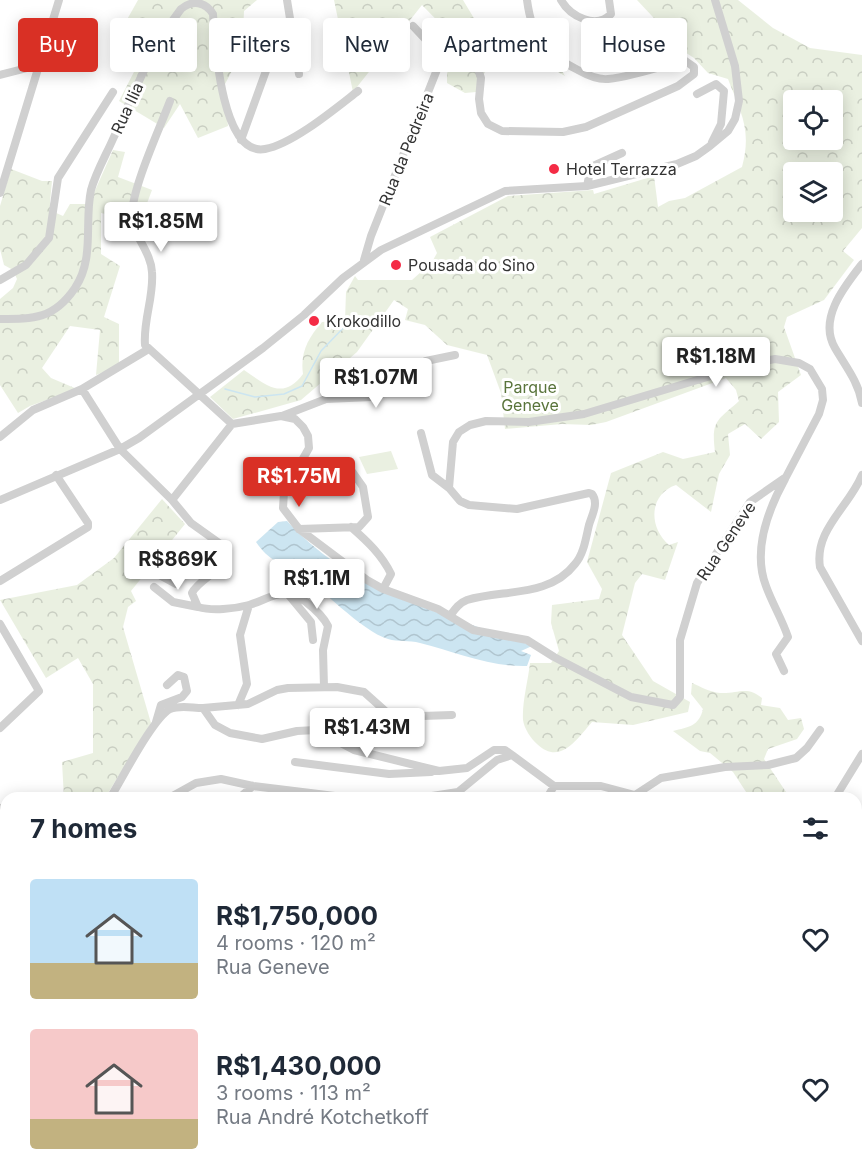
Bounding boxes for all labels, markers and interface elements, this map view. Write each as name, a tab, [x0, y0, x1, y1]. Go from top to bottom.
chip: Buy	[18, 18, 98, 72]
chip: Rent	[110, 18, 197, 72]
chip: Filters	[209, 18, 311, 72]
chip: New	[323, 18, 410, 72]
chip: Apartment	[422, 18, 569, 72]
chip: House	[581, 18, 687, 72]
street label: Rua Ilia	[106, 79, 148, 137]
street label: Rua da Pedreira	[374, 90, 438, 208]
map controls	[783, 90, 843, 222]
button: locate	[783, 90, 843, 150]
place label: Hotel Terrazza	[566, 159, 677, 179]
marker: Hotel Terrazza	[547, 162, 561, 176]
button: layers	[783, 162, 843, 222]
pin: R$1.85M	[106, 202, 216, 253]
text: R$1.85M	[118, 209, 204, 233]
place label: Pousada do Sino	[408, 255, 535, 275]
marker: Pousada do Sino	[389, 258, 403, 272]
place label: Krokodillo	[326, 311, 401, 331]
marker: Krokodillo	[307, 314, 321, 328]
pin: R$1.18M	[661, 337, 771, 388]
text: R$1.18M	[676, 344, 756, 368]
pin: R$1.07M	[321, 358, 431, 409]
text: R$1.07M	[334, 365, 418, 389]
park label: Parque Geneve	[501, 377, 559, 415]
pin: R$1.75M	[244, 457, 354, 508]
text: R$1.75M	[257, 464, 341, 488]
street label: Rua Geneve	[692, 498, 760, 584]
pin: R$869K	[129, 540, 227, 591]
text: R$869K	[138, 547, 218, 571]
pin: R$1.1M	[268, 559, 366, 610]
text: R$1.1M	[284, 566, 350, 590]
pin: R$1.43M	[312, 708, 422, 759]
text: R$1.43M	[324, 715, 410, 739]
icon: filters	[799, 812, 832, 845]
text: 7 homes	[30, 813, 137, 844]
text: R$1,750,000	[216, 900, 378, 931]
icon: home	[78, 903, 150, 975]
icon: heart	[799, 923, 832, 956]
text: 4 rooms · 120 m²	[216, 931, 376, 955]
text: Rua Geneve	[216, 955, 330, 979]
text: R$1,430,000	[216, 1050, 382, 1081]
icon: home	[78, 1053, 150, 1125]
icon: heart	[799, 1073, 832, 1106]
text: 3 rooms · 113 m²	[216, 1081, 371, 1105]
text: Rua André Kotchetkoff	[216, 1105, 429, 1129]

